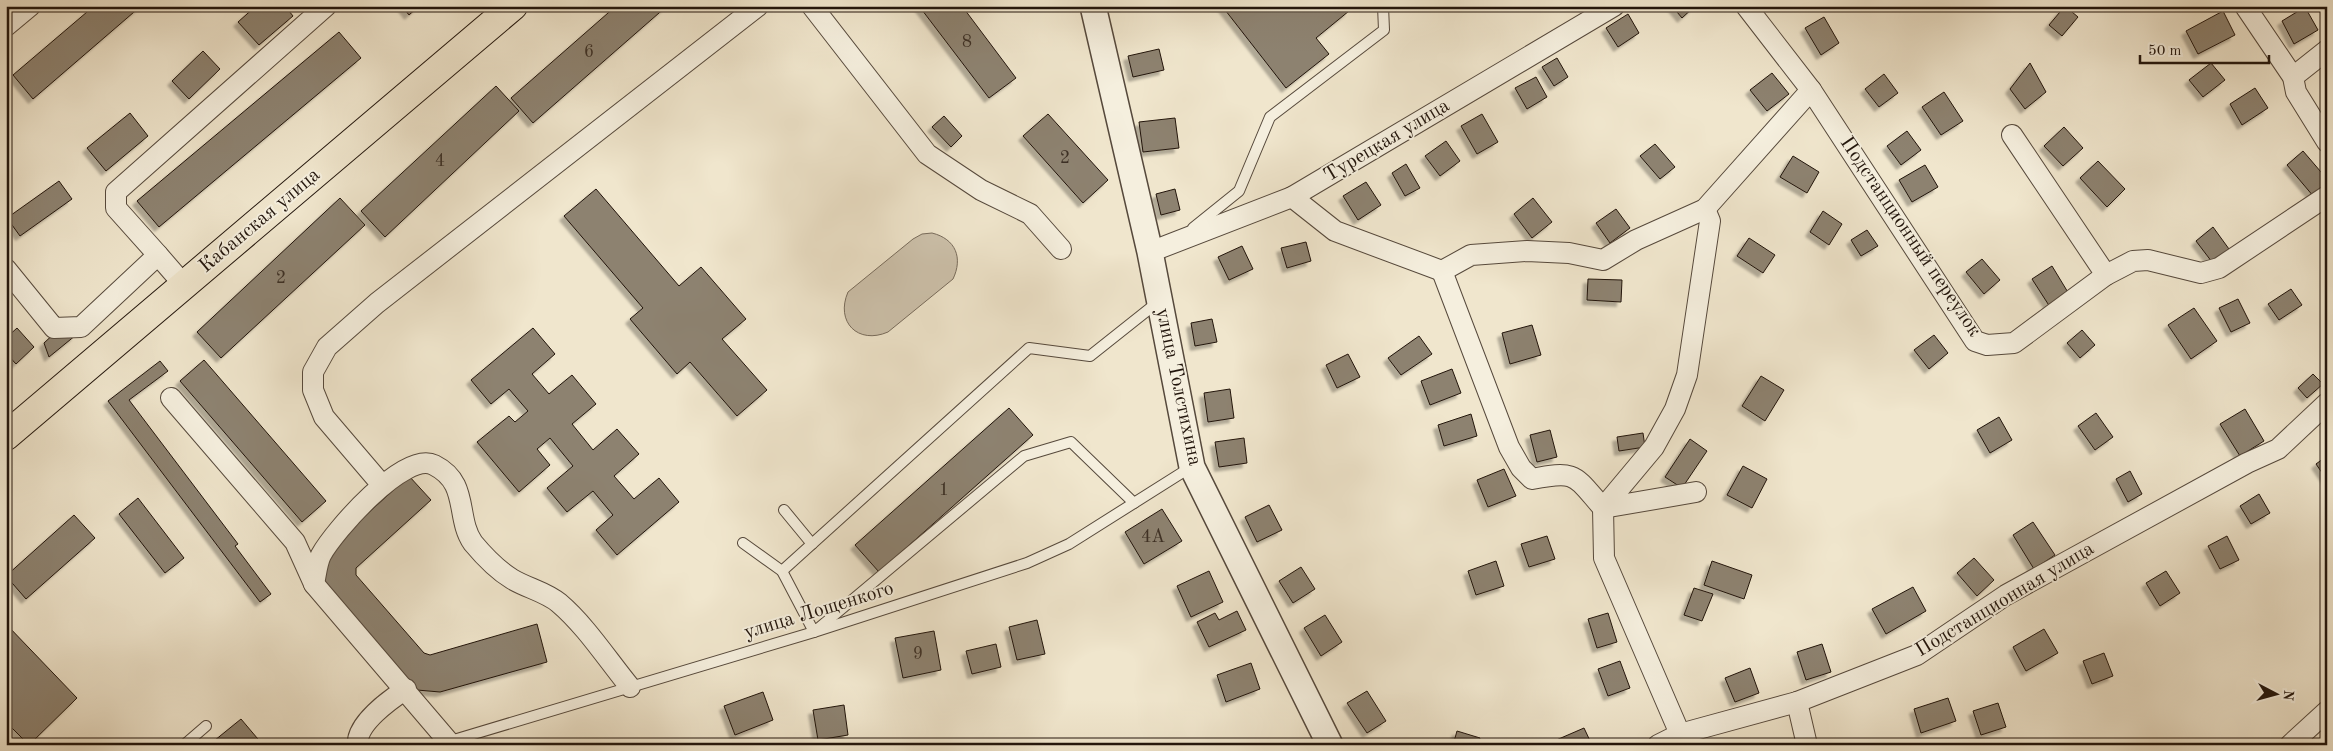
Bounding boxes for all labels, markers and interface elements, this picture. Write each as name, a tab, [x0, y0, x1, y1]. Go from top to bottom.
scale bar	[2140, 32, 2269, 64]
house number: 8	[962, 33, 972, 51]
house number: 6	[584, 43, 594, 61]
text: 50 m	[2148, 44, 2182, 59]
street label: Турецкая улица	[1321, 96, 1453, 186]
street label: Подстанционный переулок	[1836, 133, 1984, 341]
house number: 2	[1060, 149, 1070, 167]
house number: 4	[435, 152, 445, 170]
street label: Кабанская улица	[196, 165, 324, 277]
house number: 2	[276, 269, 286, 287]
street label: улица Толстихина	[1152, 306, 1205, 468]
house number: 1	[939, 481, 949, 499]
house number: 4А	[1141, 528, 1165, 546]
street label: Подстанционная улица	[1912, 539, 2098, 661]
street label: улица Лощенкого	[742, 579, 896, 643]
house number: 9	[913, 645, 923, 663]
north arrow	[2250, 668, 2300, 718]
text: N	[2280, 689, 2295, 702]

